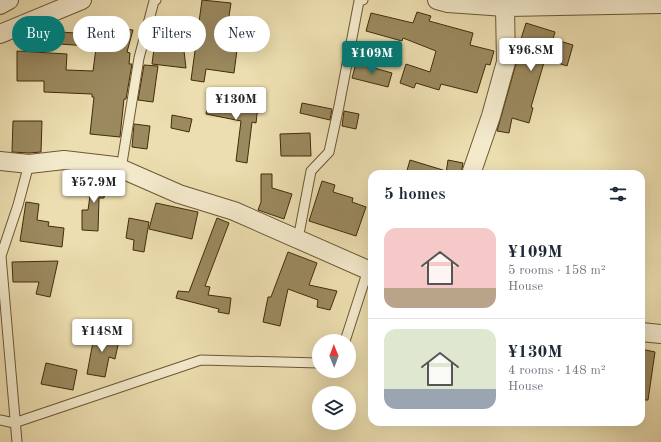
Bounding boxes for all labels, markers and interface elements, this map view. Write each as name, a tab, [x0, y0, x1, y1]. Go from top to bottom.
chip: Buy	[12, 16, 65, 52]
chip: Rent	[73, 16, 130, 52]
chip: Filters	[138, 16, 206, 52]
chip: New	[214, 16, 270, 52]
pin: ¥96.8M	[498, 38, 564, 72]
pin: ¥109M	[344, 41, 400, 75]
text: ¥96.8M	[508, 44, 554, 57]
text: ¥109M	[351, 47, 393, 60]
pin: ¥130M	[208, 87, 264, 121]
text: ¥130M	[215, 93, 257, 106]
pin: ¥57.9M	[61, 170, 127, 204]
text: ¥57.9M	[71, 176, 117, 189]
icon: filters	[607, 183, 629, 205]
text: 5 homes	[384, 186, 446, 203]
icon: home	[416, 244, 464, 292]
text: ¥109M	[508, 244, 563, 261]
text: 5 rooms · 158 m²	[508, 264, 606, 277]
text: House	[508, 280, 543, 293]
pin: ¥148M	[74, 319, 130, 353]
text: ¥148M	[81, 325, 123, 338]
north arrow	[312, 334, 356, 378]
map controls	[312, 334, 356, 430]
text: ¥130M	[508, 344, 563, 361]
icon: home	[416, 345, 464, 393]
text: 4 rooms · 148 m²	[508, 364, 606, 377]
text: House	[508, 380, 543, 393]
button: layers	[312, 386, 356, 430]

